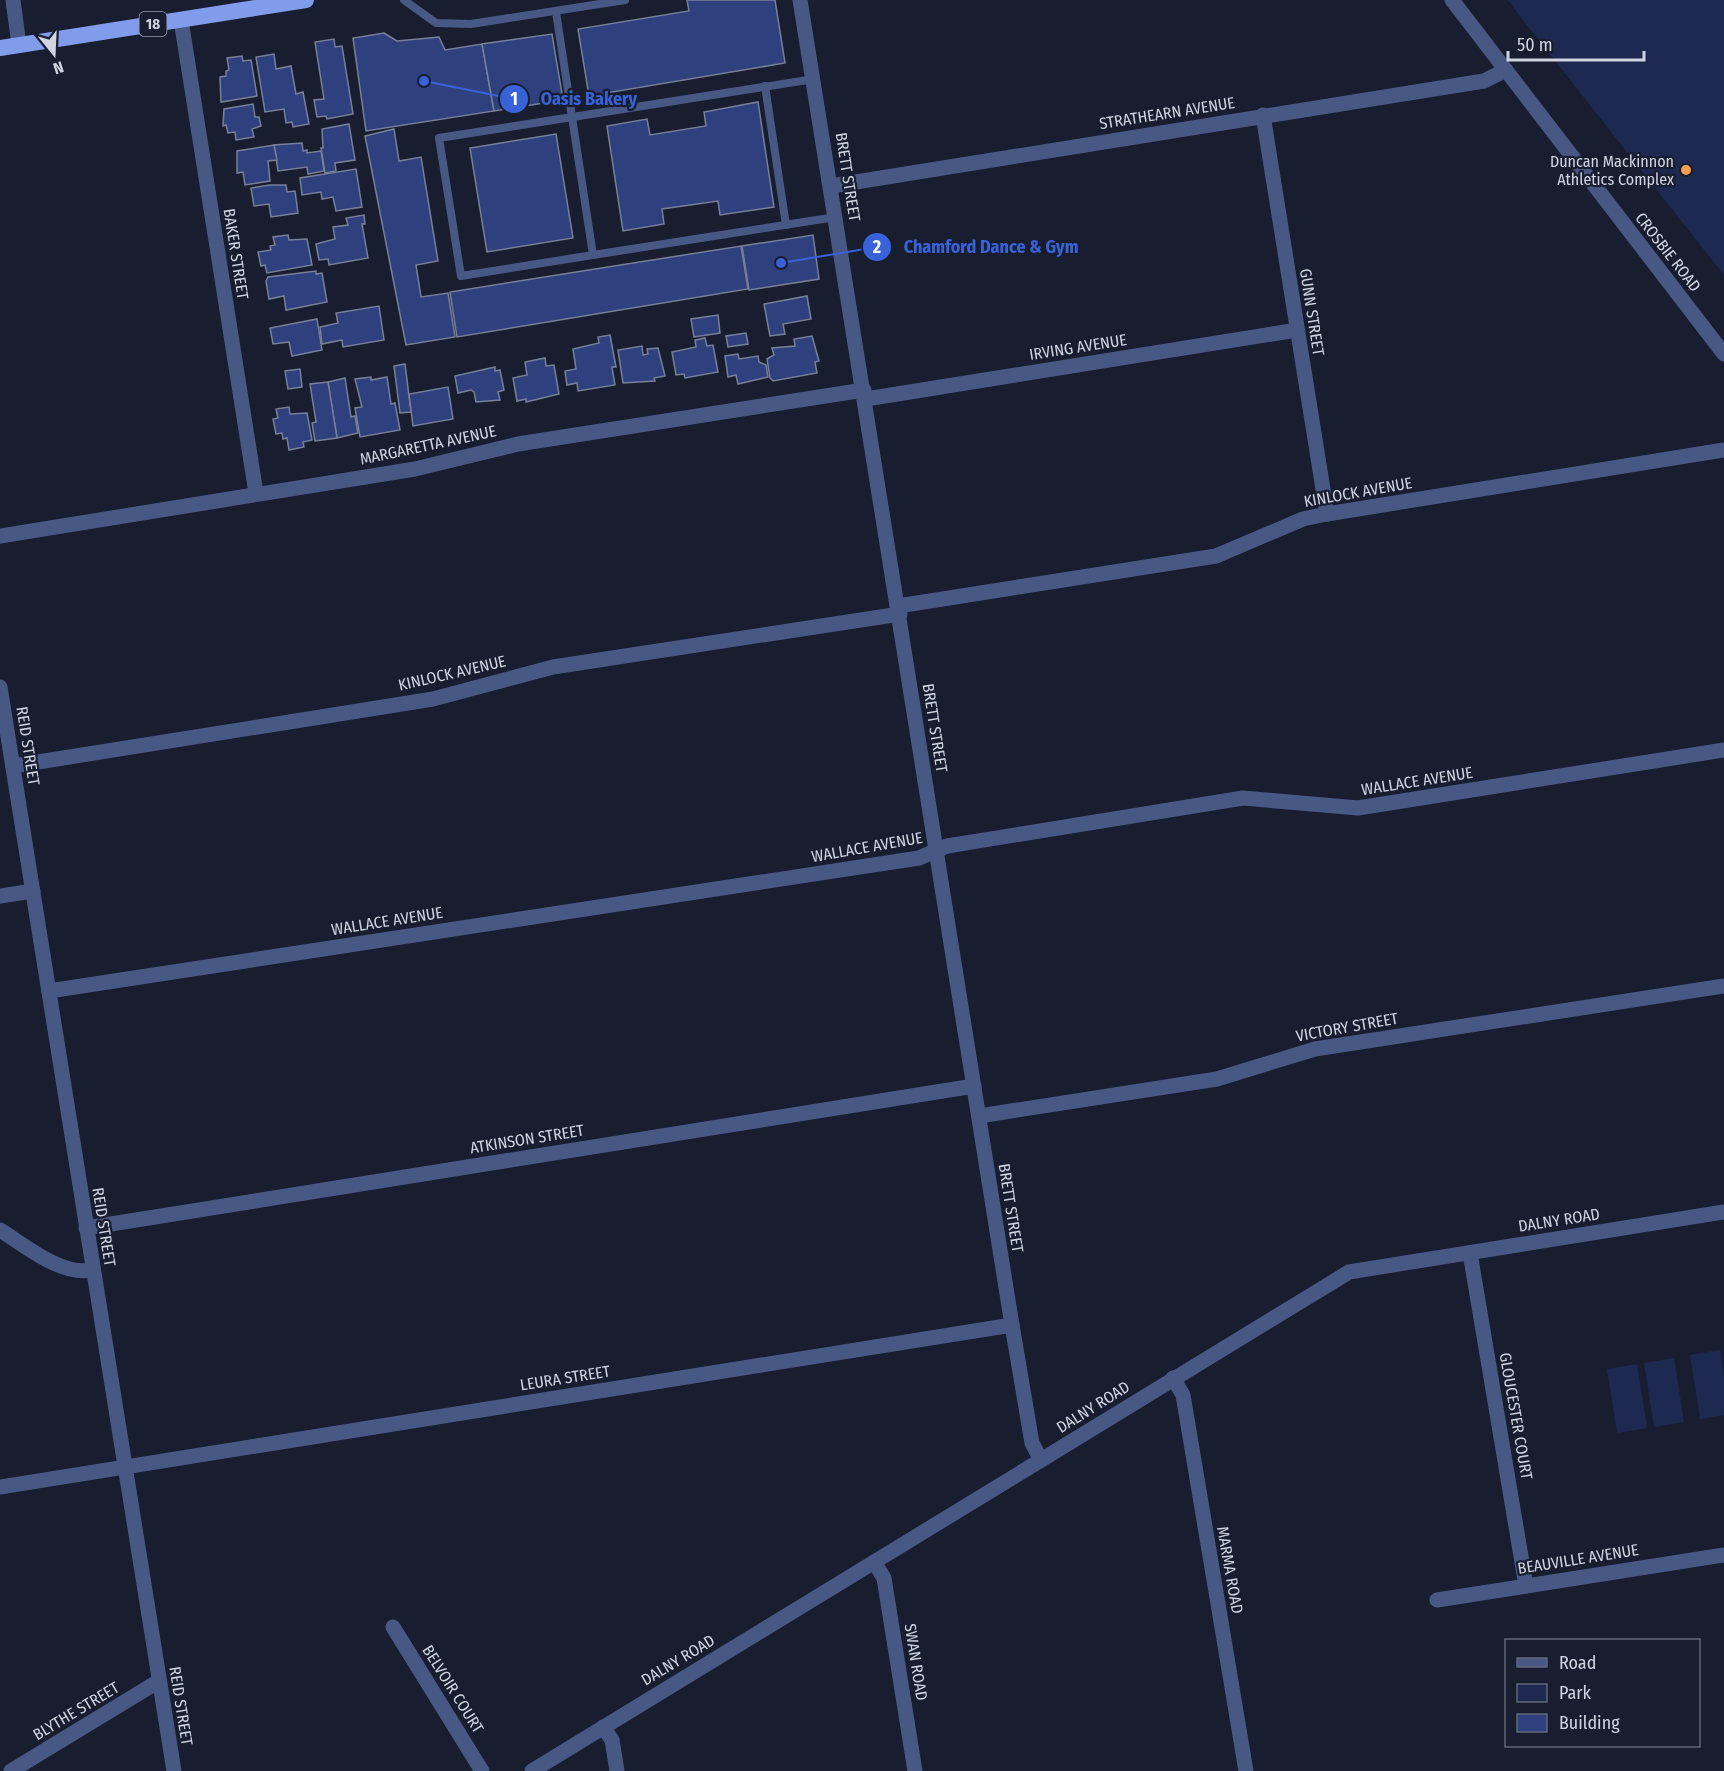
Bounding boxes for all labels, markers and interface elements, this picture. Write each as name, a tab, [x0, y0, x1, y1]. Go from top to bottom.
road number: 18	[140, 12, 166, 36]
north arrow	[24, 24, 84, 84]
scale bar	[1508, 24, 1644, 62]
text: 50 m	[1517, 34, 1553, 56]
text: N	[51, 57, 66, 78]
callout: Oasis Bakery	[499, 81, 649, 117]
text: 1	[510, 88, 518, 110]
text: Oasis Bakery	[541, 88, 638, 110]
street label: STRATHEARN AVENUE	[1098, 93, 1236, 133]
street label: BRETT STREET	[832, 131, 864, 223]
place label: Duncan Mackinnon Athletics Complex	[1550, 152, 1674, 189]
marker: Duncan Mackinnon Athletics Complex	[1679, 163, 1693, 177]
street label: BAKER STREET	[219, 207, 253, 301]
street label: CROSBIE ROAD	[1631, 209, 1705, 295]
callout: Chamford Dance & Gym	[862, 229, 1091, 265]
text: 2	[872, 236, 881, 258]
text: Chamford Dance & Gym	[904, 236, 1078, 258]
street label: GUNN STREET	[1296, 267, 1328, 357]
street label: IRVING AVENUE	[1028, 330, 1128, 364]
street label: MARGARETTA AVENUE	[358, 421, 498, 469]
street label: KINLOCK AVENUE	[1302, 473, 1414, 511]
street label: KINLOCK AVENUE	[396, 651, 508, 695]
street label: BRETT STREET	[919, 682, 951, 774]
street label: REID STREET	[12, 705, 44, 787]
street label: WALLACE AVENUE	[1360, 763, 1474, 799]
street label: WALLACE AVENUE	[810, 828, 924, 866]
street label: WALLACE AVENUE	[330, 903, 444, 939]
street label: VICTORY STREET	[1294, 1009, 1400, 1045]
street label: ATKINSON STREET	[469, 1121, 586, 1157]
street label: BRETT STREET	[995, 1162, 1027, 1254]
street label: REID STREET	[88, 1186, 120, 1268]
street label: DALNY ROAD	[1517, 1204, 1601, 1236]
street label: GLOUCESTER COURT	[1495, 1351, 1537, 1482]
street label: LEURA STREET	[519, 1361, 612, 1395]
street label: DALNY ROAD	[1053, 1377, 1133, 1437]
street label: MARMA ROAD	[1213, 1525, 1247, 1615]
street label: BEAUVILLE AVENUE	[1516, 1540, 1640, 1578]
street label: SWAN ROAD	[901, 1622, 931, 1702]
street label: DALNY ROAD	[638, 1631, 718, 1689]
legend	[1505, 1639, 1700, 1747]
street label: BELVOIR COURT	[418, 1642, 488, 1737]
text: Road	[1559, 1652, 1596, 1674]
street label: REID STREET	[165, 1665, 197, 1747]
street label: BLYTHE STREET	[30, 1678, 123, 1744]
text: Park	[1559, 1682, 1592, 1704]
text: Building	[1559, 1712, 1620, 1734]

